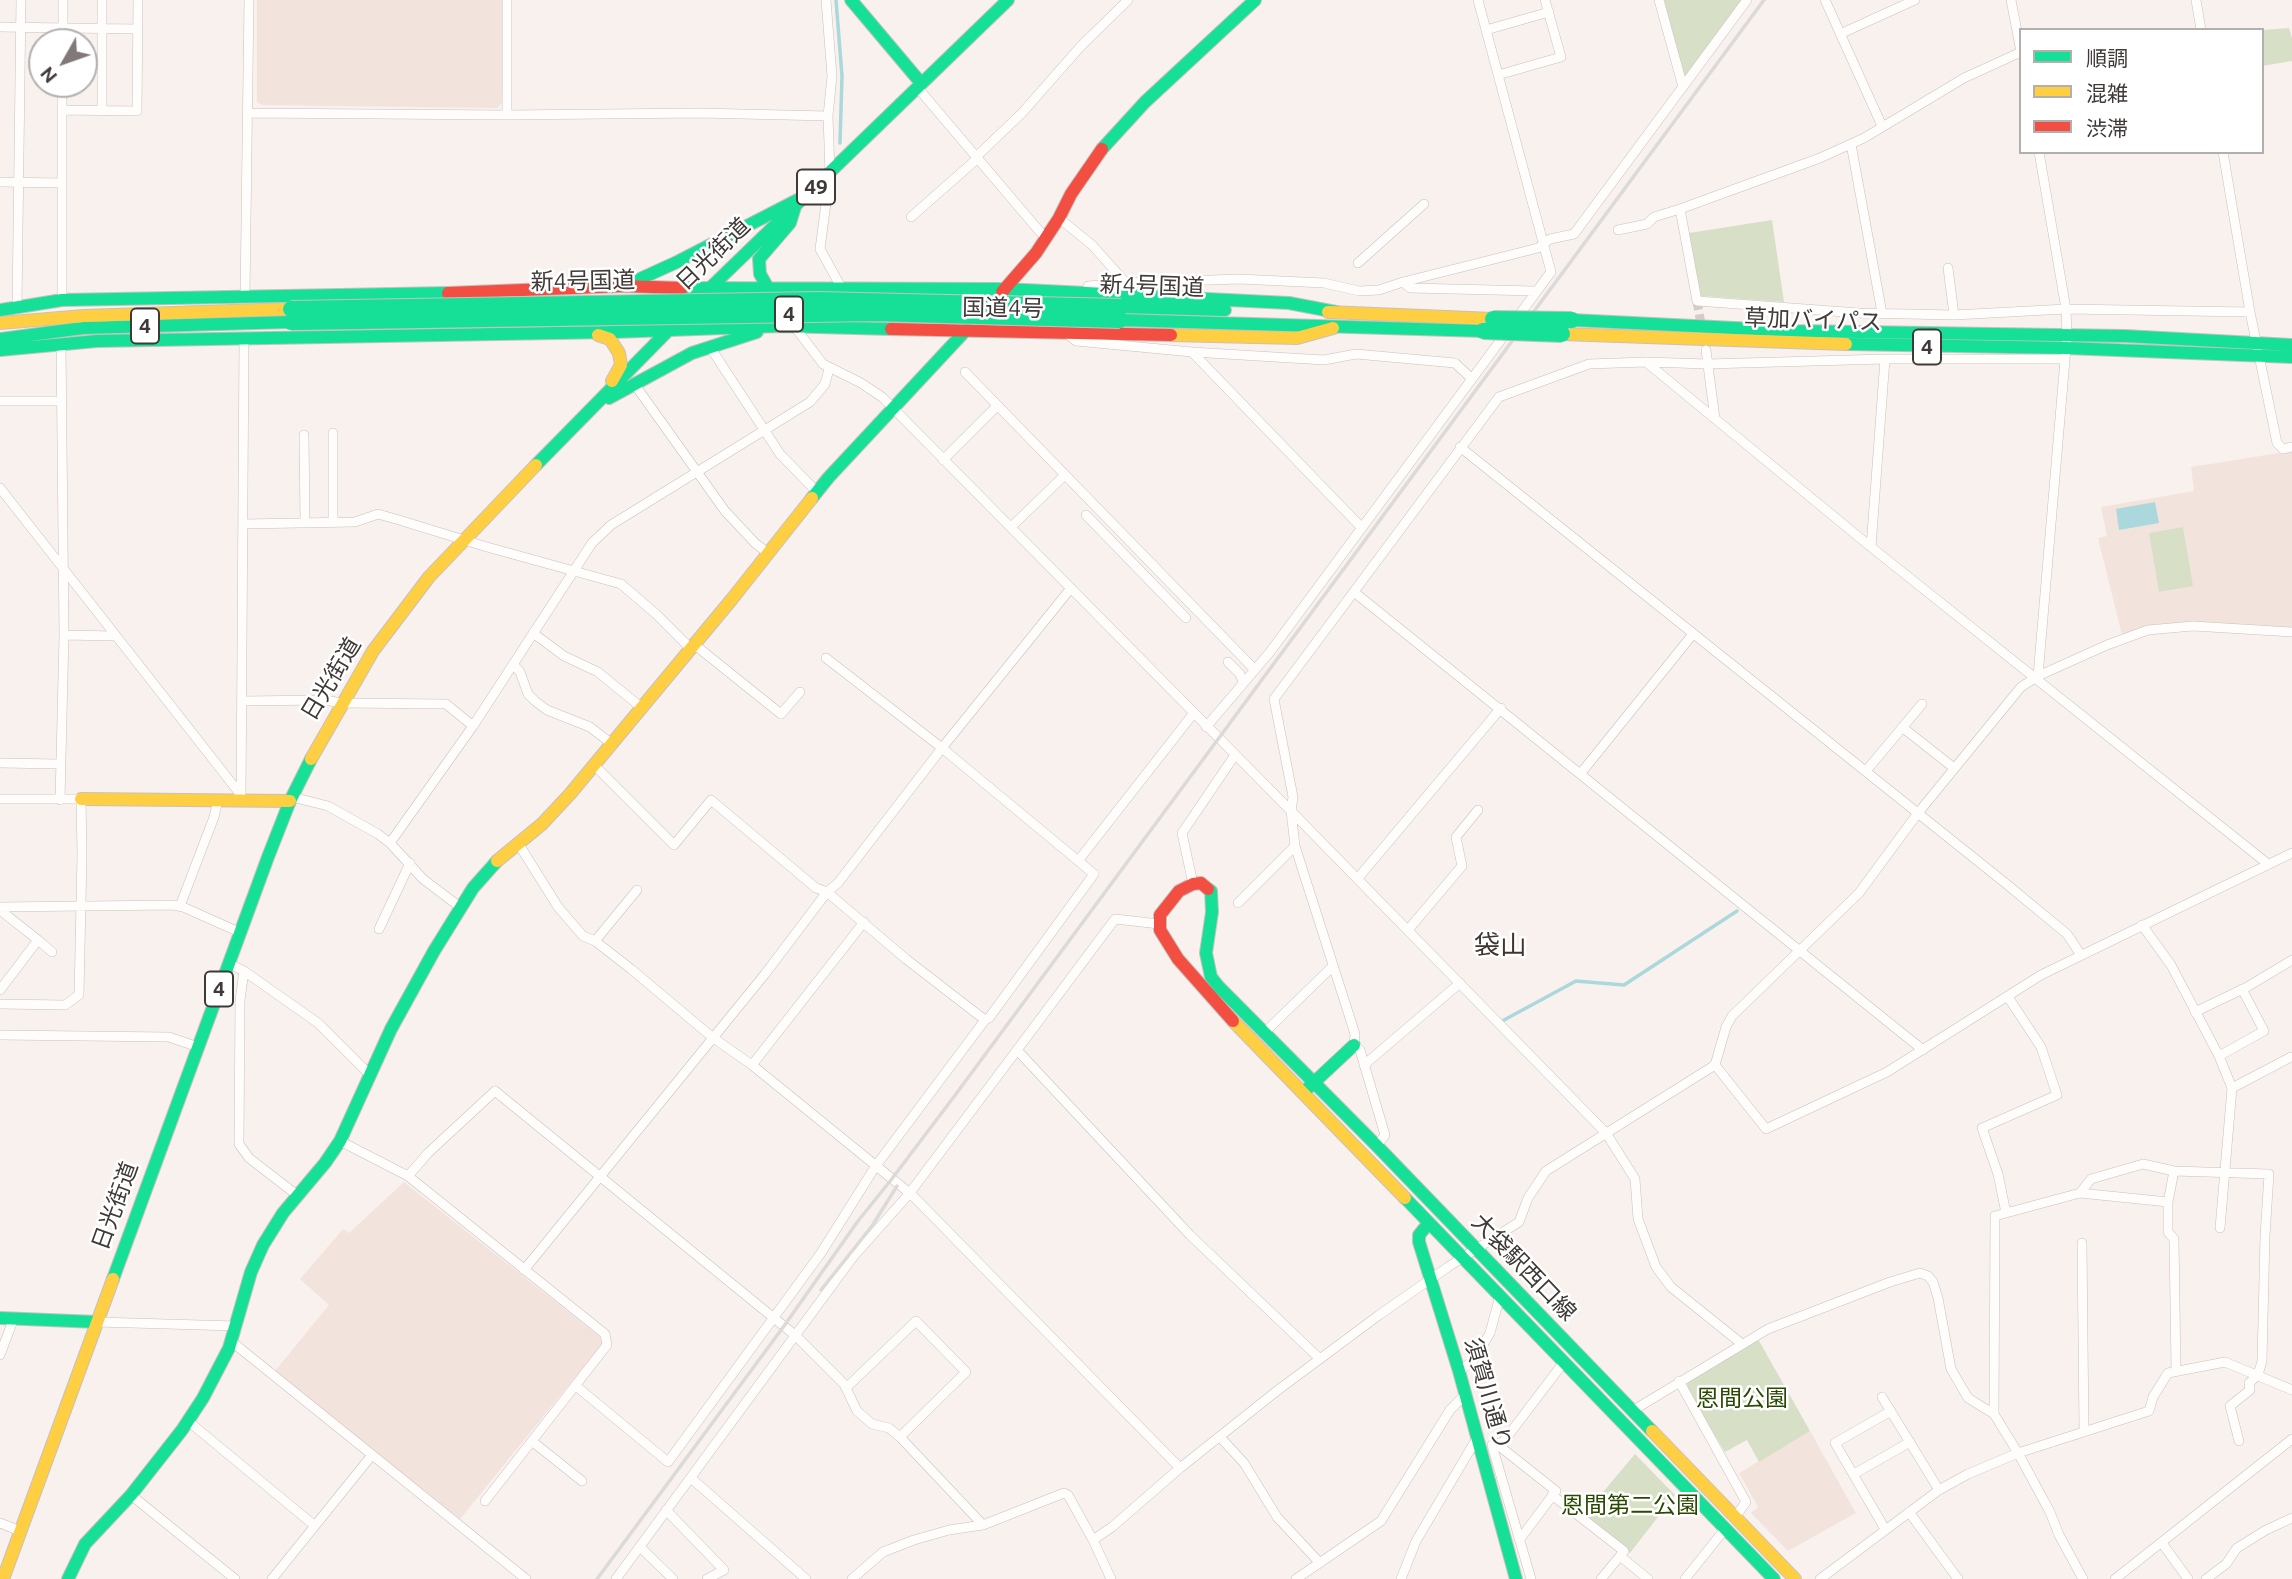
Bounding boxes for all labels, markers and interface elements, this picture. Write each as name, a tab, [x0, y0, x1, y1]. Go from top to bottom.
north arrow	[28, 28, 98, 98]
legend	[2019, 28, 2264, 154]
text: 順調	[2086, 46, 2128, 70]
text: N	[35, 63, 61, 88]
text: 混雑	[2086, 81, 2128, 105]
text: 渋滞	[2086, 116, 2128, 140]
road number: 49	[797, 170, 835, 204]
street label: 日光街道	[670, 212, 756, 296]
street label: 新4号国道	[530, 266, 636, 296]
street label: 新4号国道	[1099, 270, 1205, 302]
street label: 国道4号	[962, 293, 1044, 323]
road number: 4	[775, 296, 803, 332]
street label: 草加バイパス	[1744, 304, 1882, 336]
road number: 4	[131, 308, 159, 344]
road number: 4	[1913, 330, 1941, 364]
street label: 日光街道	[295, 632, 367, 726]
district label: 袋山	[1474, 929, 1526, 961]
road number: 4	[205, 972, 233, 1006]
street label: 日光街道	[86, 1158, 144, 1254]
street label: 大袋駅西口線	[1466, 1208, 1582, 1326]
street label: 須賀川通り	[1459, 1335, 1517, 1453]
park label: 恩間公園	[1696, 1384, 1788, 1412]
park label: 恩間第二公園	[1561, 1491, 1699, 1519]

